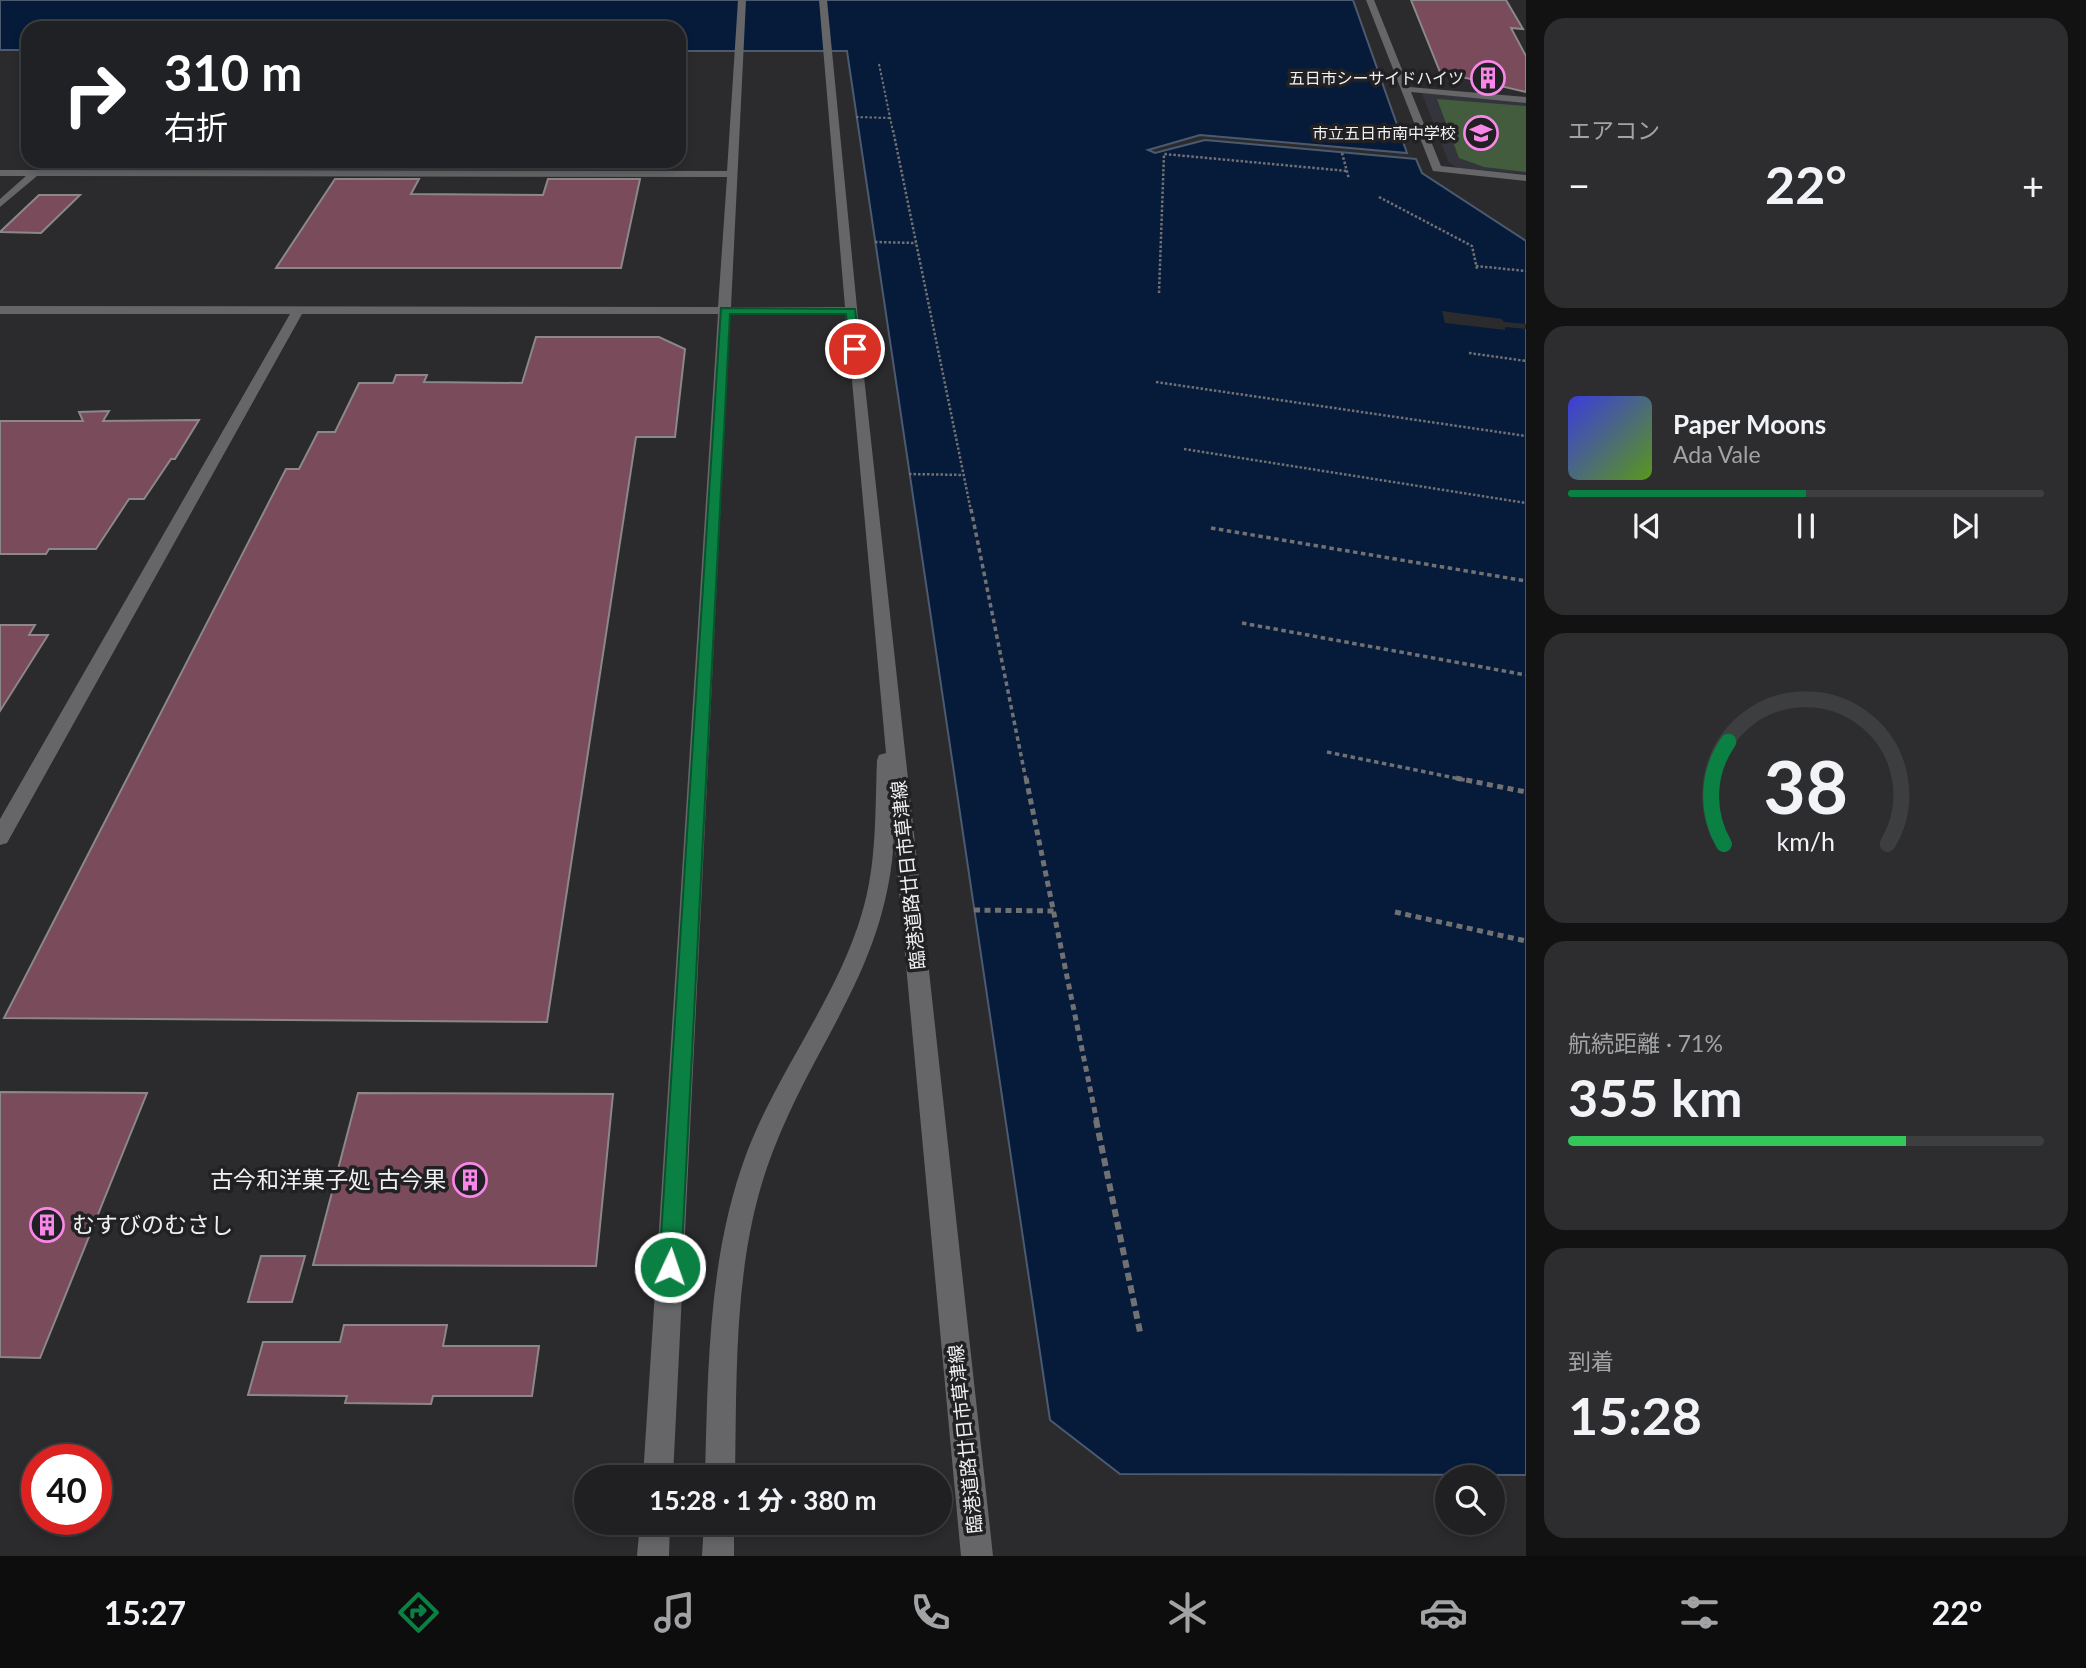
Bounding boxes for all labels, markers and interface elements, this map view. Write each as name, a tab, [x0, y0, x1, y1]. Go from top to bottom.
text: 310 m	[164, 43, 302, 101]
icon: right	[49, 49, 140, 140]
building icon: 五日市シーサイドハイツ	[1469, 59, 1507, 97]
place label: 五日市シーサイドハイツ	[1289, 68, 1464, 87]
text: 右折	[164, 107, 228, 146]
school or university icon: 市立五日市南中学校	[1462, 114, 1500, 152]
text: エアコン	[1568, 116, 1660, 144]
place label: 市立五日市南中学校	[1312, 123, 1456, 142]
text: 22°	[1765, 153, 1847, 215]
text: −	[1568, 162, 1590, 208]
text: +	[2022, 162, 2044, 208]
pin	[825, 319, 885, 379]
icon: arrive	[836, 330, 874, 368]
text: Paper Moons	[1673, 408, 1826, 440]
text: Ada Vale	[1673, 440, 1761, 468]
icon: previous	[1628, 507, 1666, 545]
icon: pause	[1787, 507, 1825, 545]
icon: next	[1946, 507, 1984, 545]
text: 38	[1764, 742, 1848, 830]
street label: 臨港道路廿日市草津線	[886, 779, 929, 971]
text: km/h	[1777, 826, 1835, 856]
text: 航続距離 · 71%	[1568, 1029, 1723, 1057]
text: 355 km	[1568, 1066, 1742, 1128]
building icon: 古今和洋菓子処 古今果	[451, 1161, 489, 1199]
place label: 古今和洋菓子処 古今果	[210, 1165, 446, 1193]
building icon: むすびのむさし	[28, 1206, 66, 1244]
place label: むすびのむさし	[72, 1210, 233, 1238]
position arrow	[633, 1230, 707, 1304]
street label: 臨港道路廿日市草津線	[943, 1343, 986, 1535]
text: 到着	[1568, 1347, 1614, 1375]
text: 15:28	[1568, 1384, 1702, 1446]
speed limit sign: 40	[21, 1444, 112, 1535]
map controls	[1435, 1465, 1505, 1535]
button: search	[1435, 1465, 1505, 1535]
text: 15:28 · 1 分 · 380 m	[649, 1484, 877, 1516]
icon: directions	[394, 1588, 443, 1637]
icon: music	[650, 1588, 699, 1637]
icon: phone	[906, 1588, 955, 1637]
icon: climate	[1163, 1588, 1212, 1637]
icon: car	[1419, 1588, 1468, 1637]
icon: filters	[1675, 1588, 1724, 1637]
text: 15:27	[104, 1593, 186, 1632]
text: 22°	[1932, 1593, 1982, 1632]

